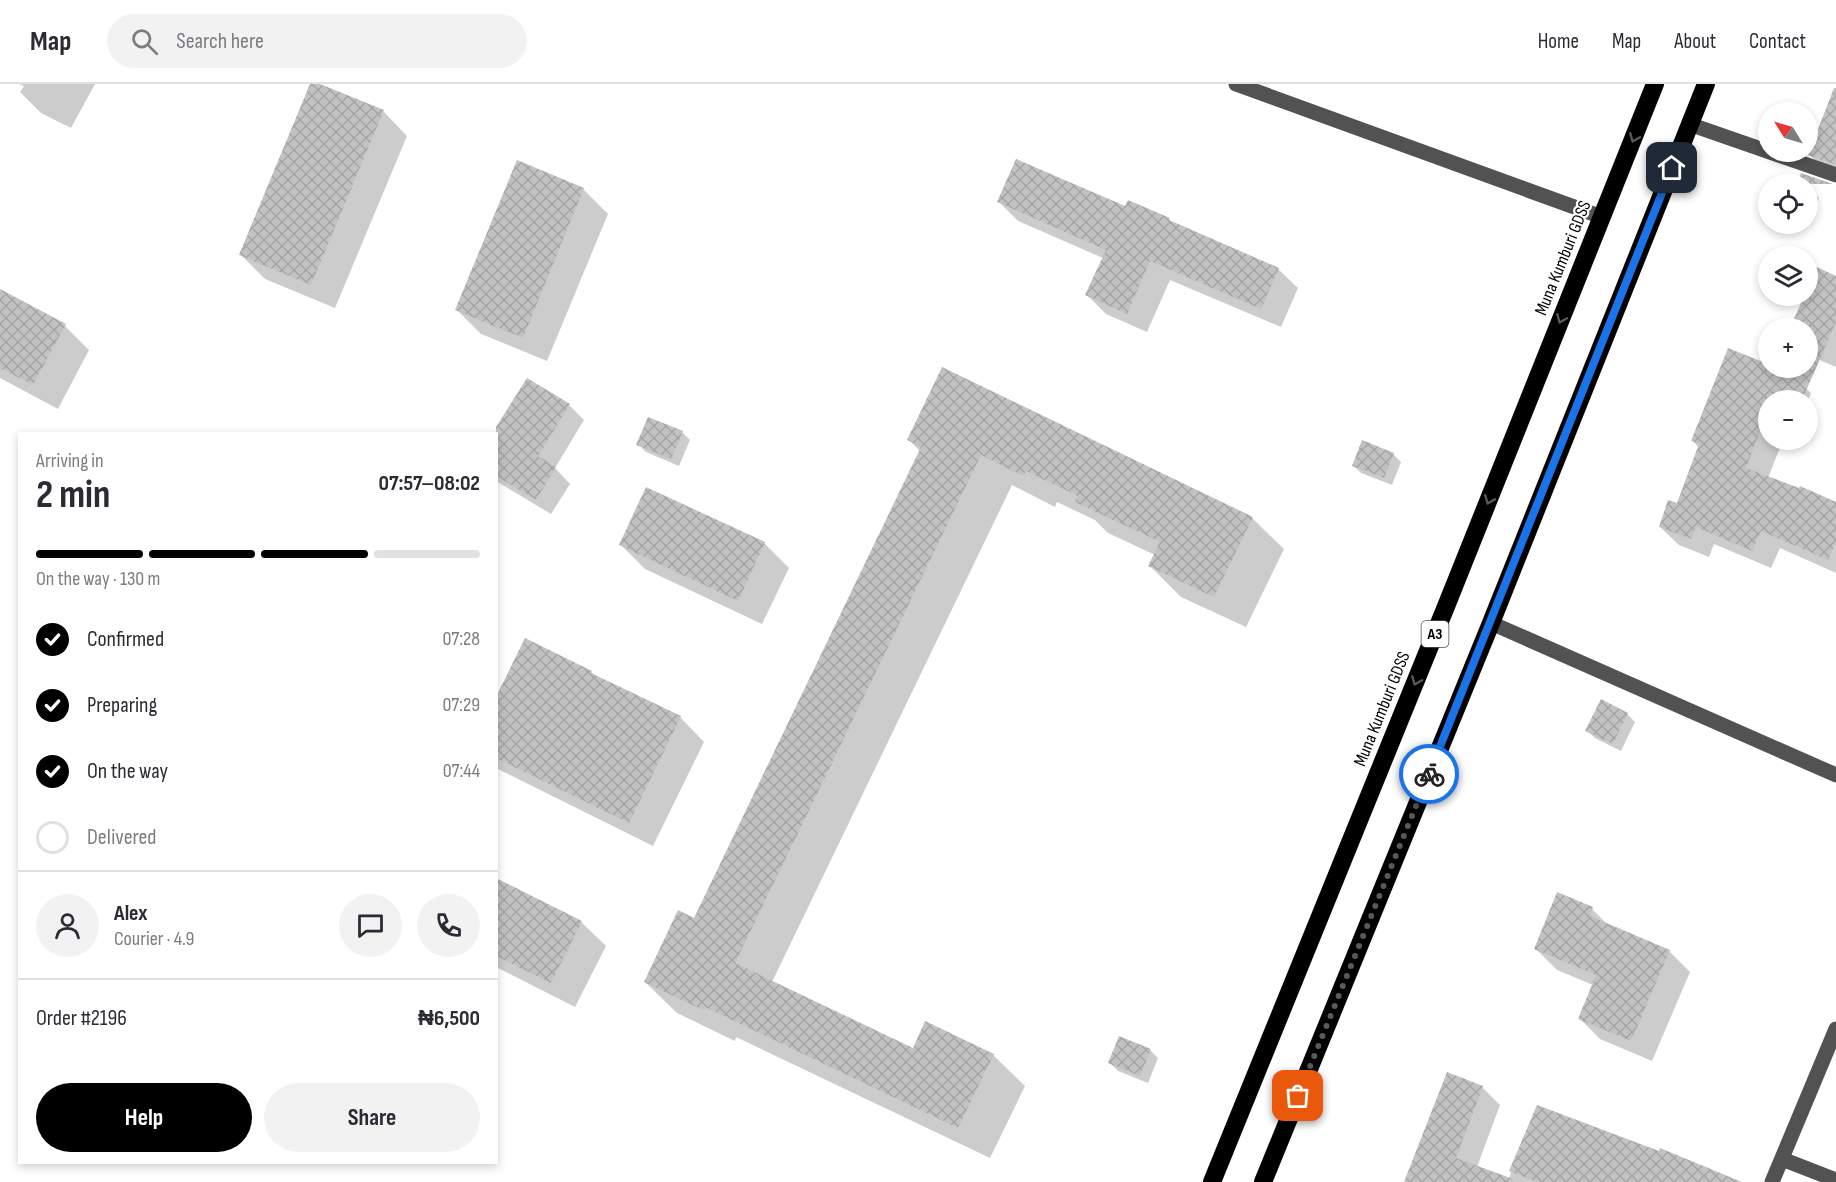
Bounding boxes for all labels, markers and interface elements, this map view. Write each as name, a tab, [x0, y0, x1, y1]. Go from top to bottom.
search box	[107, 14, 527, 68]
text: Map	[30, 25, 71, 58]
icon: search	[128, 25, 161, 58]
text: Search here	[176, 28, 264, 55]
text: Home	[1538, 29, 1579, 54]
text: Map	[1612, 29, 1641, 54]
text: About	[1674, 29, 1716, 54]
text: Contact	[1749, 29, 1806, 54]
north arrow	[1758, 102, 1818, 162]
map controls	[1758, 102, 1818, 450]
one-way arrow	[1629, 132, 1641, 143]
pin	[1646, 142, 1697, 193]
icon: home	[1655, 151, 1688, 184]
button: locate	[1758, 174, 1818, 234]
street label: Muna Kumburi GDSS	[1530, 197, 1596, 318]
button: layers	[1758, 246, 1818, 306]
one-way arrow	[1556, 313, 1568, 324]
button: +	[1758, 318, 1818, 378]
button: −	[1758, 390, 1818, 450]
text: Arriving in	[36, 449, 104, 473]
text: 07:57–08:02	[379, 470, 480, 497]
text: 2 min	[36, 472, 110, 519]
one-way arrow	[1484, 494, 1496, 505]
text: On the way · 130 m	[36, 567, 160, 591]
road number: A3	[1422, 621, 1448, 647]
icon: check	[36, 623, 69, 656]
text: Confirmed	[87, 626, 164, 653]
text: 07:28	[442, 627, 480, 651]
street label: Muna Kumburi GDSS	[1349, 648, 1415, 769]
one-way arrow	[1411, 675, 1423, 686]
icon: check	[36, 689, 69, 722]
text: Preparing	[87, 692, 157, 719]
text: 07:29	[442, 693, 480, 717]
courier	[1399, 744, 1459, 804]
icon: check	[36, 755, 69, 788]
text: On the way	[87, 758, 168, 785]
icon: bike	[1413, 758, 1446, 791]
text: 07:44	[443, 759, 480, 783]
text: Delivered	[87, 824, 156, 851]
button: person	[36, 894, 99, 957]
button: chat	[339, 894, 402, 957]
button: phone	[417, 894, 480, 957]
text: Alex	[114, 900, 147, 927]
text: Courier · 4.9	[114, 927, 194, 951]
text: Order #2196	[36, 1005, 127, 1032]
text: ₦6,500	[418, 1005, 480, 1032]
pin	[1272, 1070, 1323, 1121]
icon: bag	[1281, 1079, 1314, 1112]
button: Help	[36, 1083, 252, 1152]
button: Share	[264, 1083, 480, 1152]

